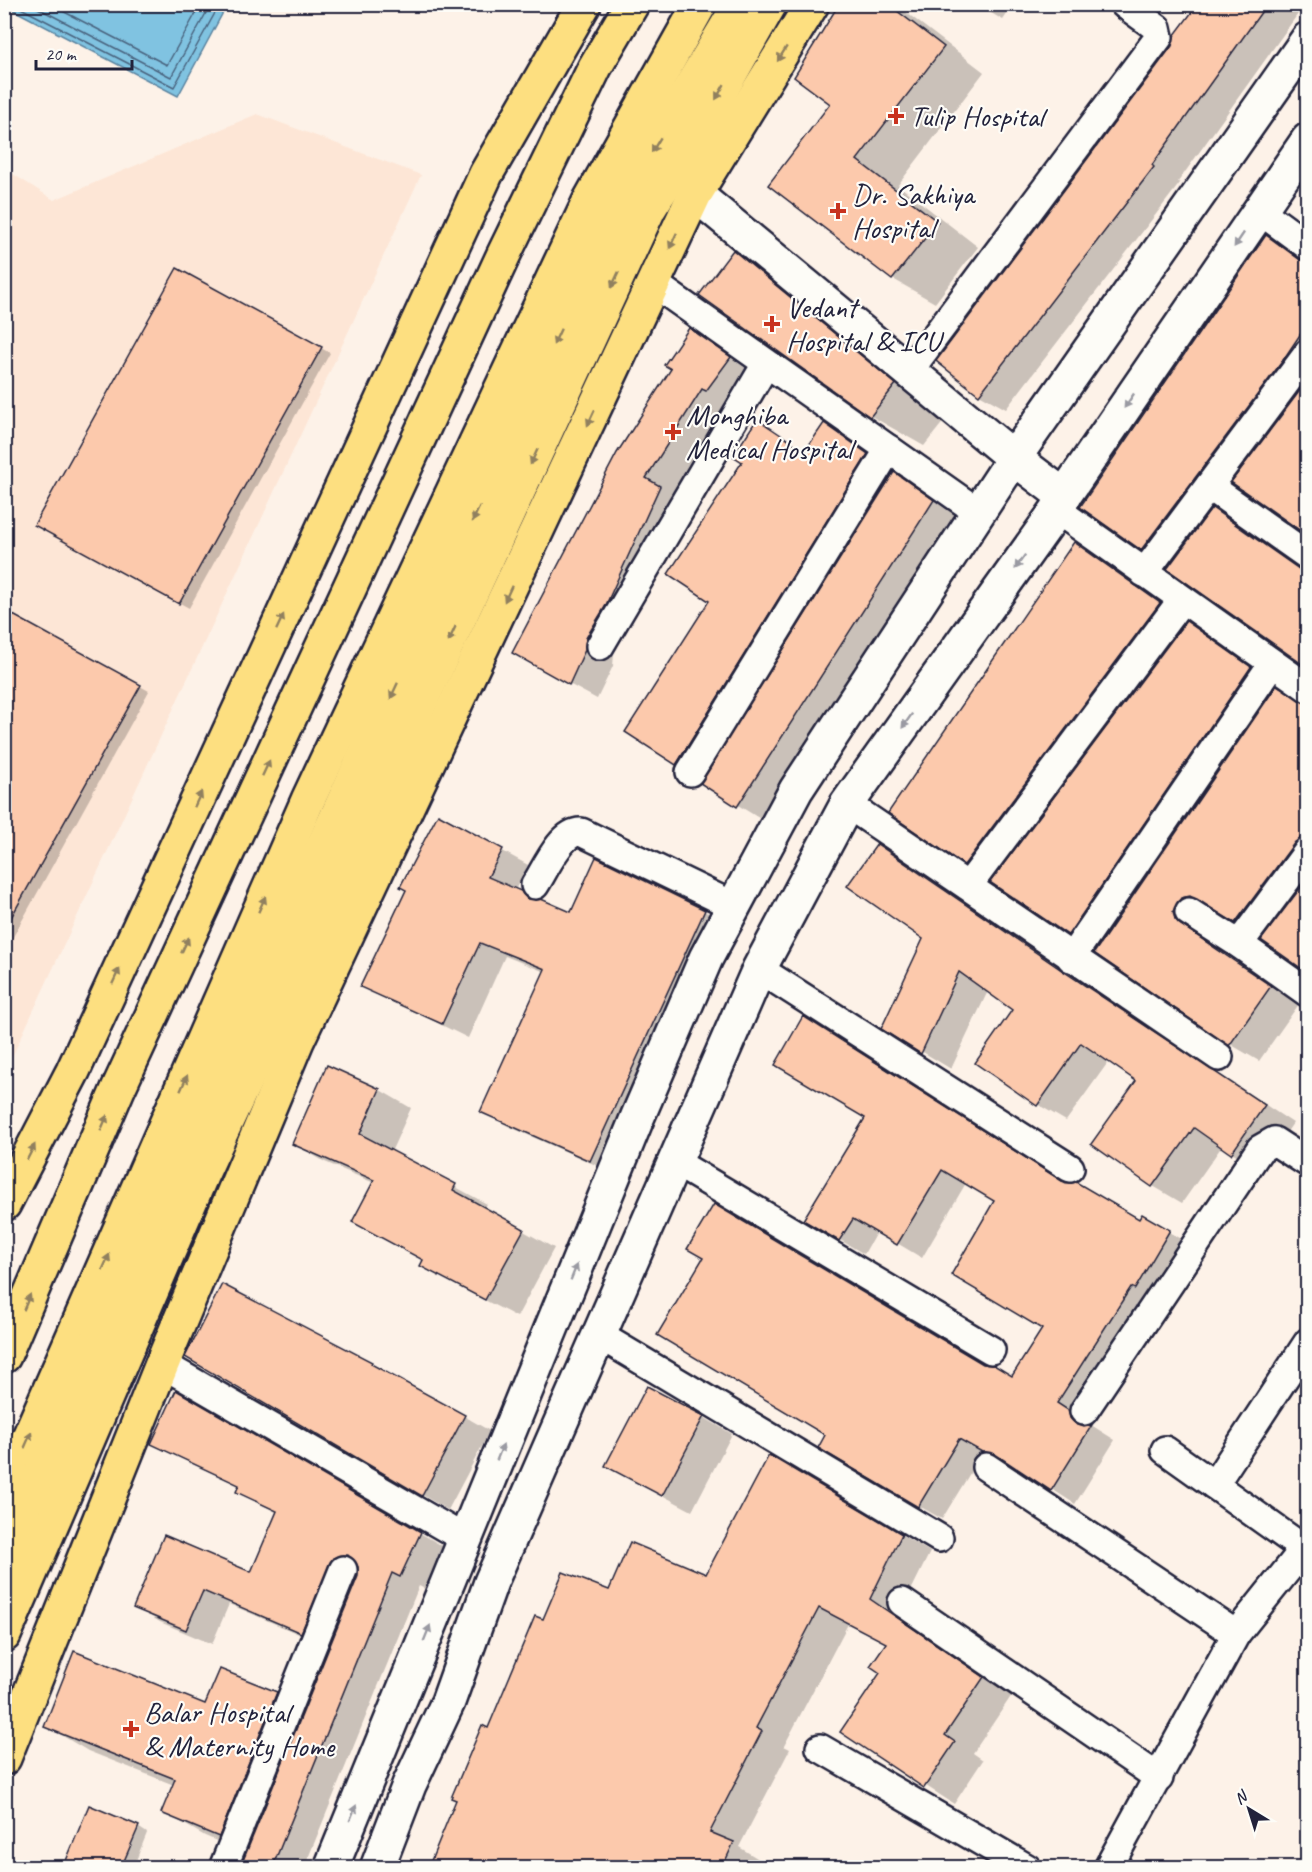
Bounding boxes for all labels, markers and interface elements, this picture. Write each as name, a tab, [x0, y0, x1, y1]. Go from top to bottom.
scale bar	[36, 33, 132, 71]
text: 20 m	[45, 43, 78, 65]
one-way arrow	[776, 46, 787, 62]
one-way arrow	[715, 84, 725, 101]
place label: Tulip Hospital	[910, 97, 1048, 135]
marker: Tulip Hospital	[887, 107, 905, 125]
one-way arrow	[651, 137, 662, 153]
place label: Dr. Sakhiya Hospital	[852, 175, 976, 247]
marker: Dr. Sakhiya Hospital	[829, 202, 847, 220]
one-way arrow	[1234, 232, 1245, 248]
one-way arrow	[669, 233, 678, 250]
one-way arrow	[611, 272, 620, 289]
place label: Vedant Hospital & ICU	[786, 288, 945, 360]
marker: Vedant Hospital & ICU	[763, 315, 781, 333]
one-way arrow	[552, 328, 562, 346]
one-way arrow	[1124, 393, 1135, 409]
place label: Monghiba Medical Hospital	[686, 396, 857, 468]
one-way arrow	[586, 409, 595, 426]
marker: Monghiba Medical Hospital	[664, 423, 682, 441]
one-way arrow	[529, 449, 538, 466]
one-way arrow	[471, 505, 480, 522]
one-way arrow	[1014, 554, 1026, 570]
one-way arrow	[503, 586, 512, 603]
one-way arrow	[275, 613, 285, 631]
one-way arrow	[447, 626, 456, 643]
one-way arrow	[390, 683, 399, 700]
one-way arrow	[901, 714, 913, 729]
one-way arrow	[262, 760, 271, 777]
one-way arrow	[193, 790, 203, 808]
one-way arrow	[257, 895, 267, 913]
one-way arrow	[180, 937, 189, 954]
one-way arrow	[112, 968, 121, 985]
one-way arrow	[180, 1074, 189, 1092]
one-way arrow	[100, 1114, 109, 1132]
one-way arrow	[26, 1143, 36, 1160]
one-way arrow	[101, 1252, 111, 1270]
one-way arrow	[570, 1263, 579, 1281]
one-way arrow	[22, 1293, 32, 1311]
one-way arrow	[23, 1431, 33, 1449]
one-way arrow	[496, 1443, 506, 1461]
one-way arrow	[423, 1624, 432, 1642]
place label: Balar Hospital & Maternity Home	[144, 1693, 336, 1765]
marker: Balar Hospital & Maternity Home	[122, 1720, 140, 1738]
north arrow	[1219, 1779, 1279, 1839]
text: N	[1230, 1785, 1253, 1809]
one-way arrow	[348, 1804, 358, 1822]

